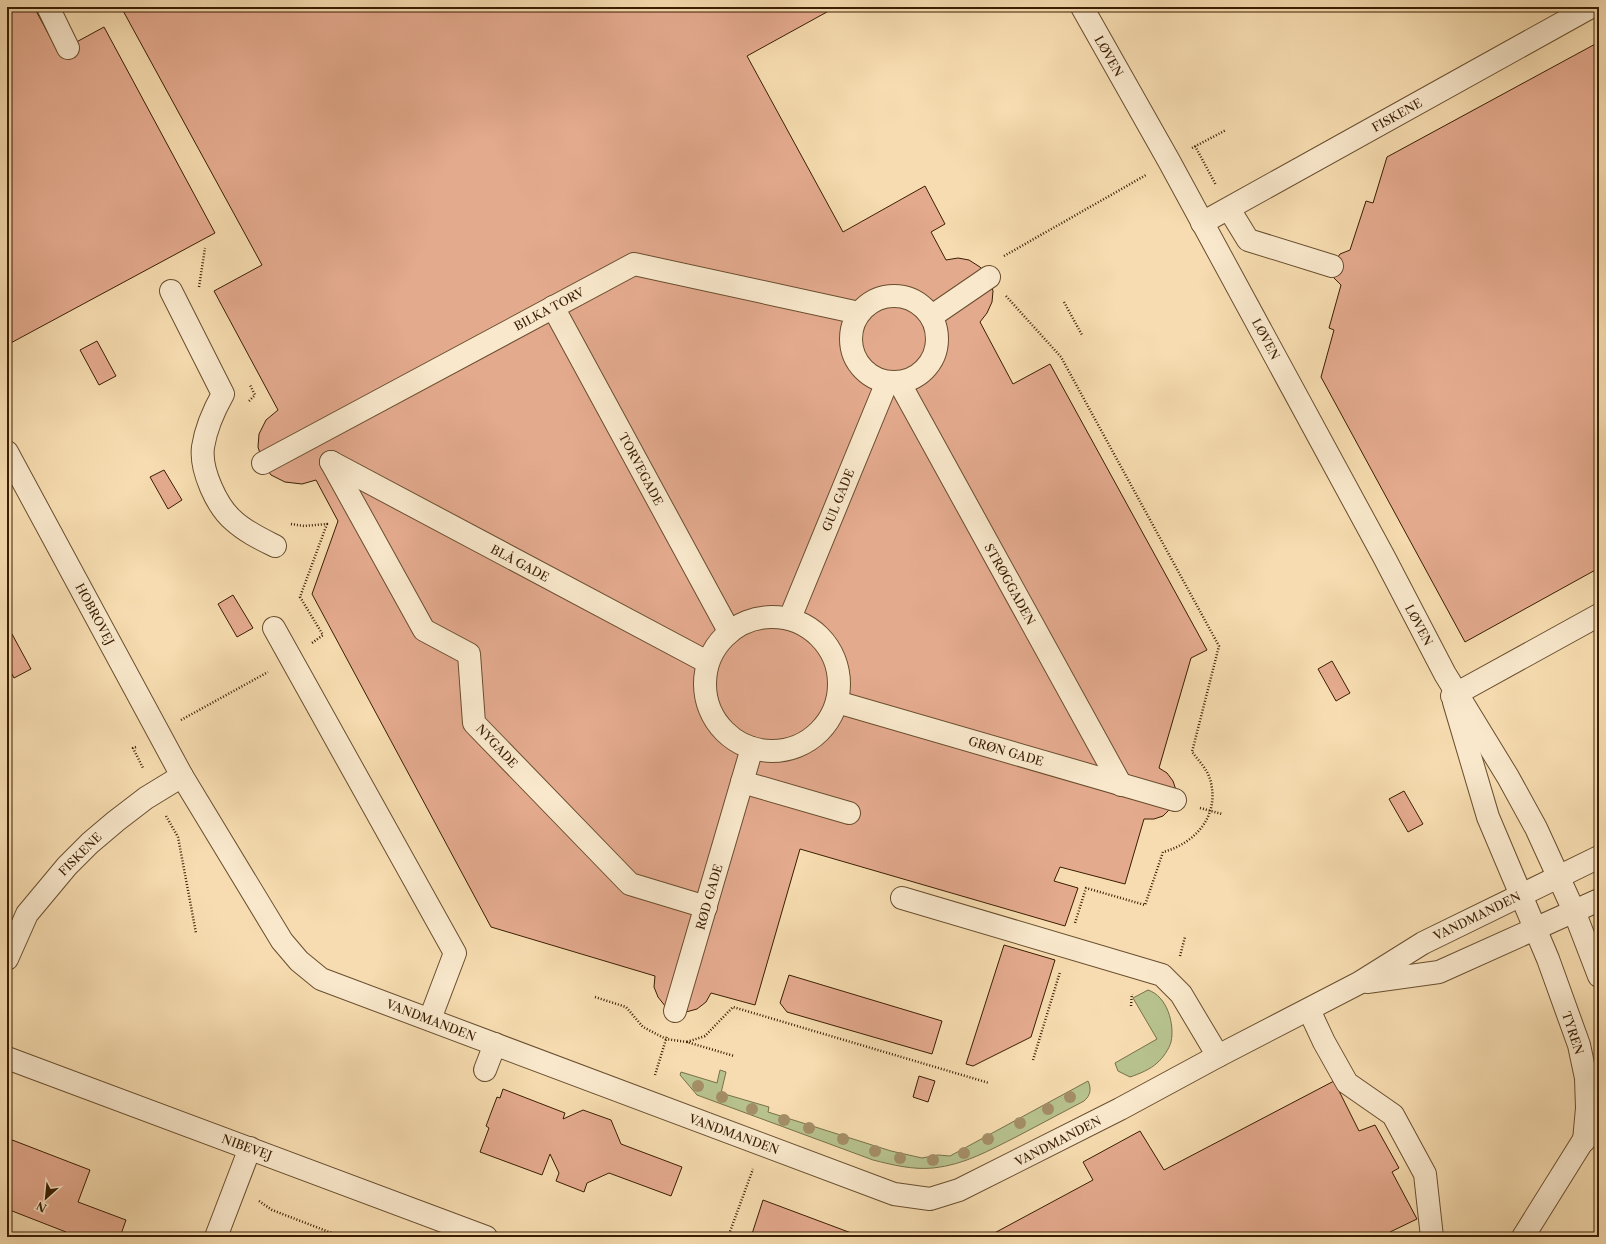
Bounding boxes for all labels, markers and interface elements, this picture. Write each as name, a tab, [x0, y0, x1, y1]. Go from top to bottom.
street label: LØVEN	[1091, 33, 1127, 79]
street label: FISKENE	[1369, 95, 1425, 135]
street label: BILKA TORV	[511, 284, 587, 334]
street label: LØVEN	[1249, 316, 1283, 362]
street label: TORVEGADE	[616, 430, 666, 508]
street label: GUL GADE	[819, 467, 857, 533]
street label: BLÅ GADE	[488, 540, 552, 585]
street label: STRØGGADEN	[981, 541, 1039, 627]
street label: HOBROVEJ	[72, 581, 118, 647]
street label: LØVEN	[1402, 602, 1436, 648]
street label: NYGADE	[473, 721, 521, 771]
street label: GRØN GADE	[967, 733, 1045, 769]
street label: FISKENE	[55, 829, 105, 879]
street label: RØD GADE	[692, 862, 726, 932]
street label: VANDMANDEN	[1430, 888, 1523, 944]
street label: VANDMANDEN	[383, 996, 478, 1044]
street label: TYREN	[1559, 1010, 1587, 1057]
street label: VANDMANDEN	[686, 1110, 781, 1157]
street label: VANDMANDEN	[1011, 1113, 1104, 1170]
street label: NIBEVEJ	[220, 1131, 274, 1163]
north arrow	[26, 1178, 66, 1218]
text: N	[34, 1198, 49, 1215]

